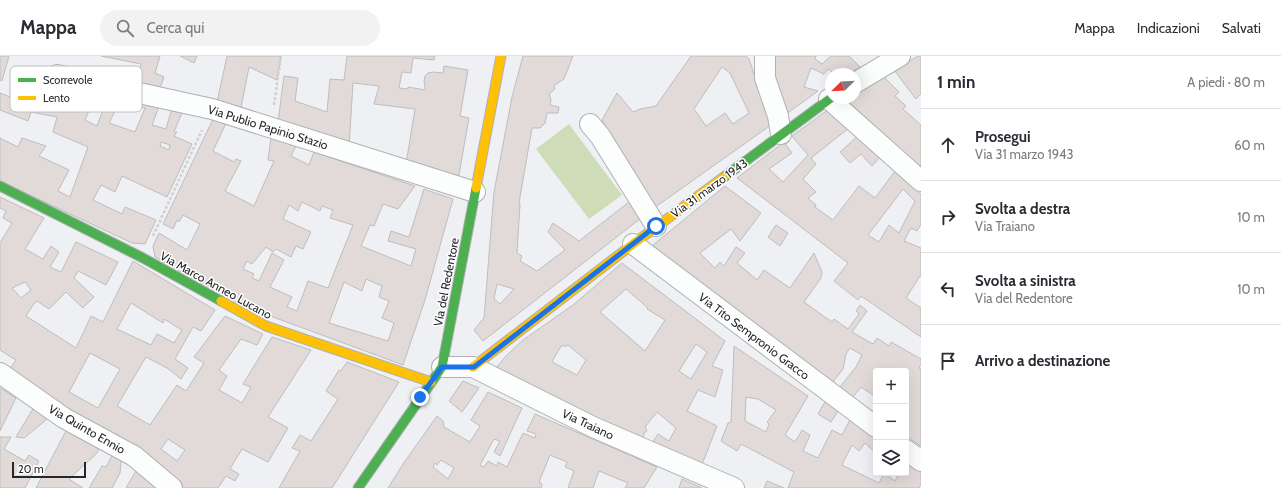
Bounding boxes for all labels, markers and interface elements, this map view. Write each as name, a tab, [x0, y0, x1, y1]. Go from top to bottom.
search box	[100, 10, 380, 46]
text: Mappa	[20, 16, 76, 39]
icon: search	[114, 17, 136, 39]
text: Cerca qui	[146, 19, 204, 37]
text: Mappa	[1074, 19, 1115, 37]
text: Indicazioni	[1137, 19, 1200, 37]
text: Salvati	[1222, 19, 1261, 37]
legend	[10, 66, 142, 112]
north arrow	[825, 68, 861, 104]
text: 1 min	[937, 72, 975, 92]
text: Scorrevole	[43, 73, 93, 87]
text: A piedi · 80 m	[1187, 74, 1265, 90]
text: Lento	[43, 91, 70, 105]
street label: Via Publio Papinio Stazio	[206, 102, 330, 153]
text: Prosegui	[975, 128, 1031, 146]
icon: ahead	[937, 134, 959, 156]
text: 60 m	[1234, 137, 1265, 153]
text: Via 31 marzo 1943	[975, 146, 1074, 162]
street label: Via 31 marzo 1943	[668, 155, 750, 221]
text: Svolta a destra	[975, 200, 1070, 218]
icon: right	[937, 206, 959, 228]
text: 10 m	[1237, 209, 1265, 225]
route start	[647, 217, 665, 235]
text: Via Traiano	[975, 218, 1035, 234]
street label: Via del Redentore	[430, 236, 462, 328]
street label: Via Marco Anneo Lucano	[157, 248, 275, 322]
text: Svolta a sinistra	[975, 272, 1076, 290]
icon: left	[937, 278, 959, 300]
text: 10 m	[1237, 281, 1265, 297]
street label: Via Tito Sempronio Gracco	[696, 289, 813, 383]
text: Via del Redentore	[975, 290, 1073, 306]
icon: arrive	[937, 350, 959, 372]
text: Arrivo a destinazione	[975, 352, 1110, 370]
map controls	[873, 368, 909, 476]
button: +	[873, 368, 909, 404]
route end	[411, 388, 429, 406]
street label: Via Quinto Ennio	[46, 401, 128, 457]
button: −	[873, 404, 909, 440]
street label: Via Traiano	[560, 406, 617, 443]
button: layers	[873, 440, 909, 476]
scale bar	[12, 460, 86, 479]
text: 20 m	[18, 462, 44, 476]

